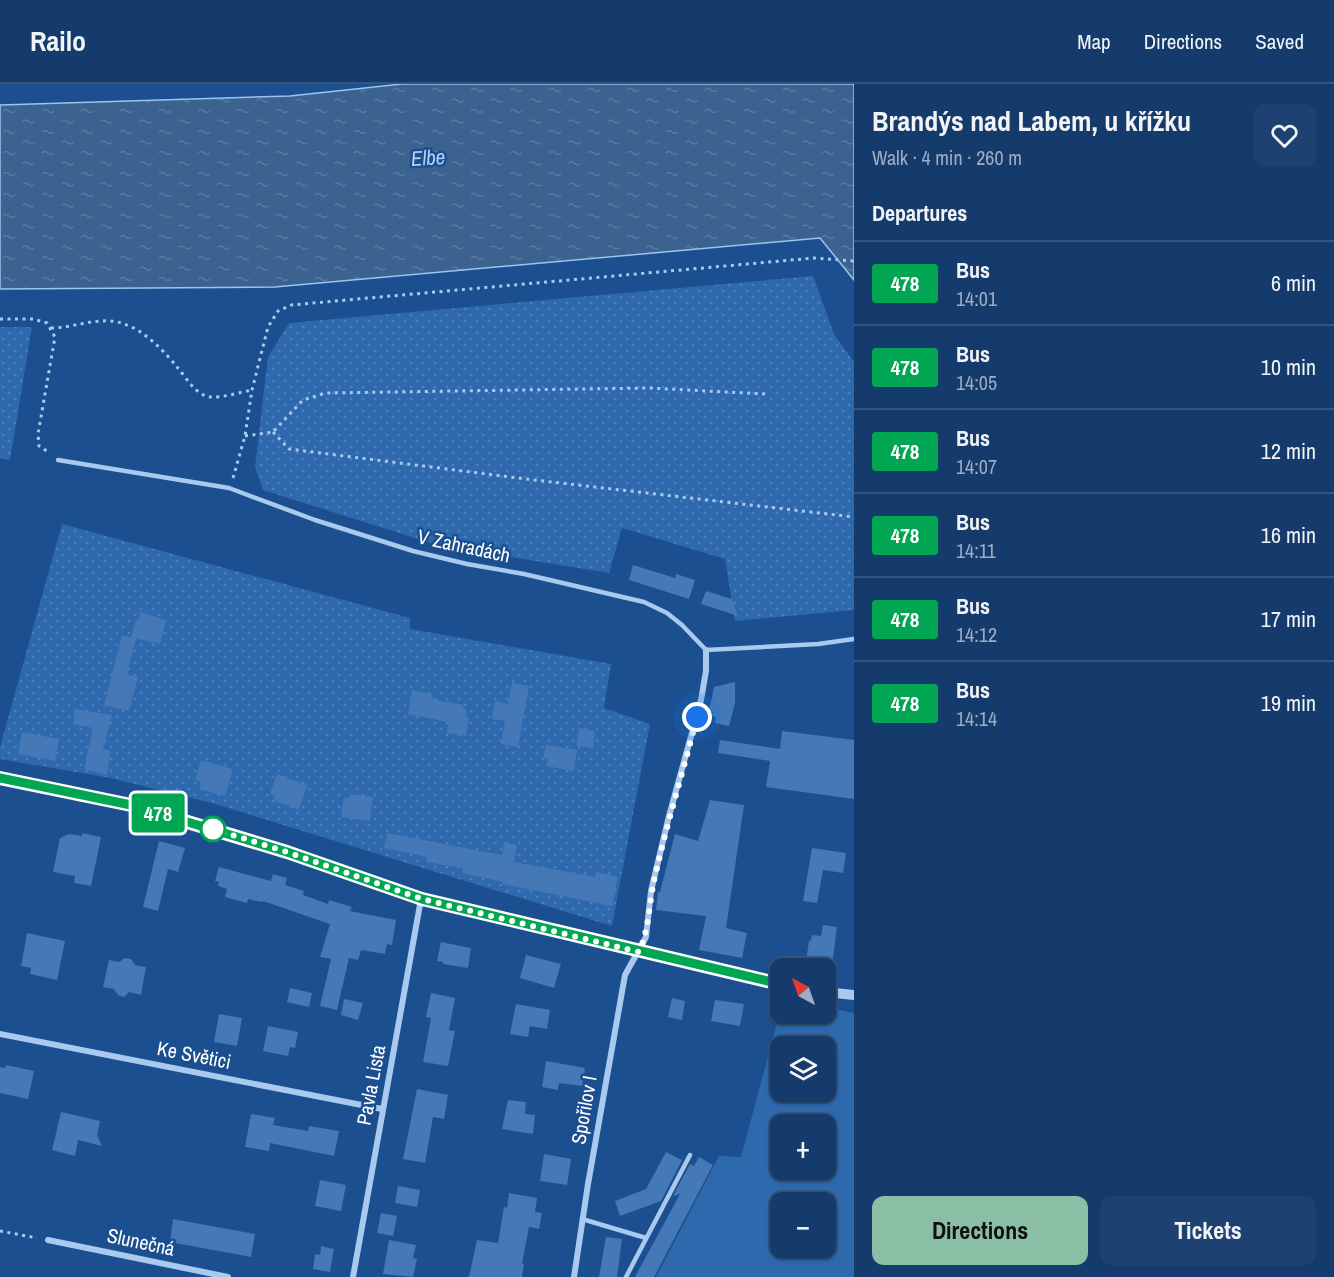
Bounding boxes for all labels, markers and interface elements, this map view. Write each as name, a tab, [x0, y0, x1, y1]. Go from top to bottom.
text: Railo	[30, 22, 86, 60]
text: Map	[1077, 27, 1111, 56]
text: Directions	[1144, 27, 1222, 56]
text: Saved	[1255, 27, 1304, 56]
text: Brandýs nad Labem, u křížku	[872, 102, 1191, 140]
button: heart	[1253, 104, 1316, 167]
water label: Elbe	[410, 142, 446, 173]
text: Walk · 4 min · 260 m	[872, 144, 1022, 171]
text: Departures	[872, 198, 967, 228]
text: Bus	[956, 255, 990, 285]
text: 6 min	[1271, 268, 1316, 298]
text: 478	[891, 269, 919, 298]
text: 14:01	[956, 285, 997, 312]
text: Bus	[956, 339, 990, 369]
text: 10 min	[1261, 352, 1316, 382]
text: 478	[891, 353, 919, 382]
text: 14:05	[956, 369, 997, 396]
text: Bus	[956, 423, 990, 453]
text: 12 min	[1261, 436, 1316, 466]
text: 478	[891, 437, 919, 466]
text: 14:07	[956, 453, 997, 480]
text: Bus	[956, 507, 990, 537]
text: 16 min	[1261, 520, 1316, 550]
text: 478	[891, 521, 919, 550]
street label: V Zahradách	[415, 523, 513, 568]
text: 14:11	[956, 537, 996, 564]
text: Bus	[956, 591, 990, 621]
text: 17 min	[1261, 604, 1316, 634]
text: 478	[891, 605, 919, 634]
text: 14:12	[956, 621, 997, 648]
text: Bus	[956, 675, 990, 705]
text: 19 min	[1261, 688, 1316, 718]
text: 478	[891, 689, 919, 718]
your location	[682, 702, 712, 732]
text: 14:14	[956, 705, 997, 732]
line badge: 478	[124, 794, 192, 832]
text: 478	[144, 799, 172, 828]
unlabelled marker	[200, 816, 226, 842]
north arrow	[770, 958, 836, 1024]
map controls	[770, 958, 836, 1258]
street label: Ke Světici	[155, 1034, 233, 1075]
button: layers	[770, 1036, 836, 1102]
street label: Pavla Lista	[350, 1043, 392, 1127]
street label: Spořilov I	[564, 1073, 603, 1146]
button: +	[770, 1114, 836, 1180]
button: −	[770, 1192, 836, 1258]
button: Directions	[872, 1196, 1088, 1265]
button: Tickets	[1100, 1196, 1316, 1265]
street label: Slunečná	[105, 1221, 177, 1262]

